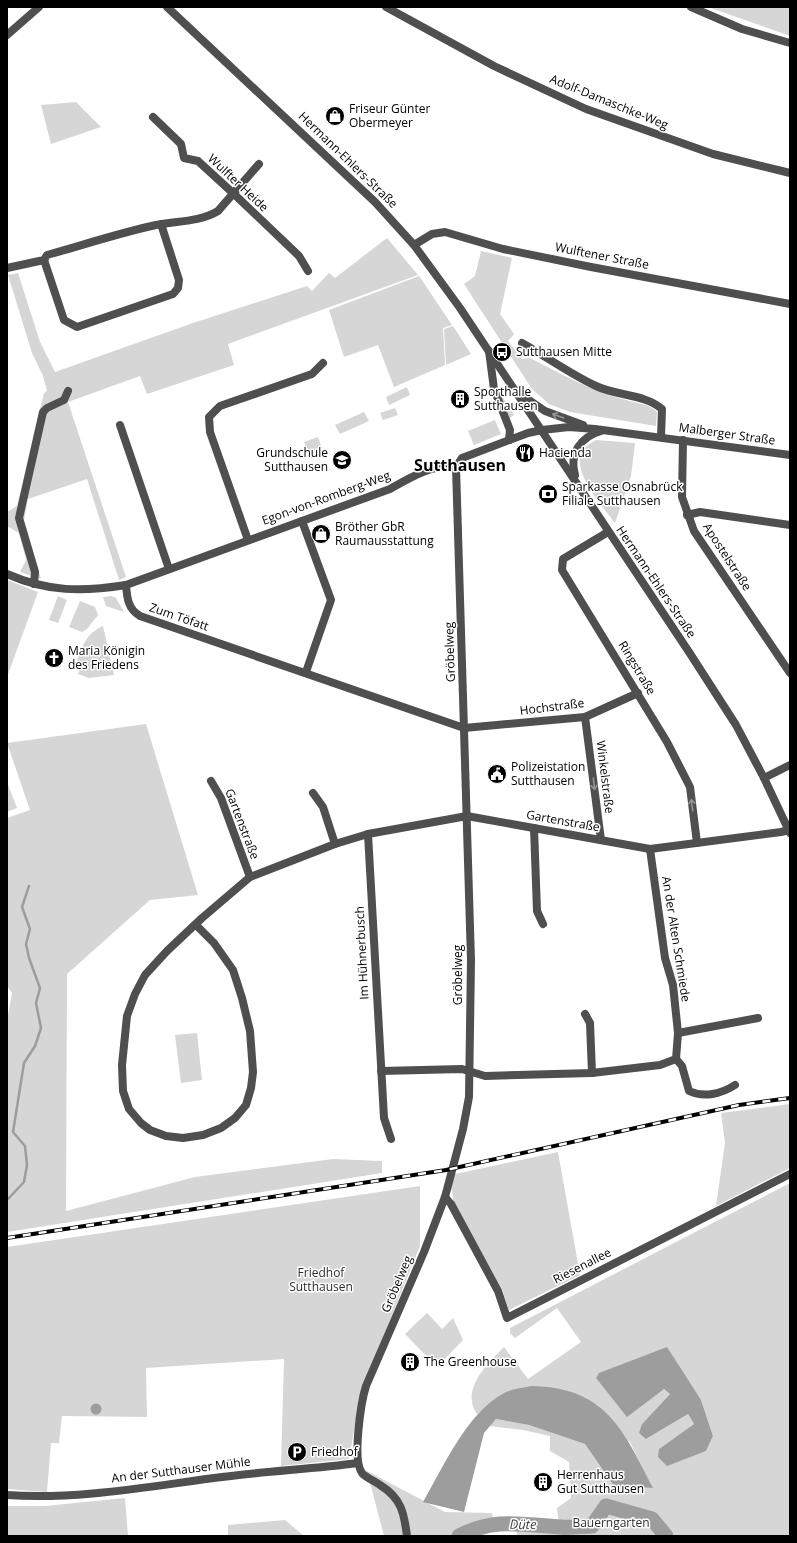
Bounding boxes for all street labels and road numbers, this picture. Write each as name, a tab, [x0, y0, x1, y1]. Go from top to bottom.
street label: Adolf-Damaschke-Weg	[547, 70, 671, 133]
street label: Hermann-Ehlers-Straße	[295, 108, 402, 212]
street label: Wulfter Heide	[204, 150, 273, 215]
street label: Wulftener Straße	[554, 238, 651, 273]
street label: Malberger Straße	[678, 418, 777, 449]
street label: Egon-von-Romberg-Weg	[259, 466, 393, 529]
street label: Apostelstraße	[699, 520, 756, 594]
street label: Hermann-Ehlers-Straße	[613, 522, 700, 641]
street label: Zum Töfatt	[147, 598, 211, 635]
street label: Gröbelweg	[440, 621, 459, 683]
street label: Ringstraße	[615, 638, 660, 698]
street label: Hochstraße	[519, 694, 585, 719]
street label: Winkelstraße	[593, 740, 618, 815]
street label: Gartenstraße	[221, 786, 264, 862]
street label: Gartenstraße	[525, 806, 601, 835]
street label: An der Alten Schmiede	[658, 875, 695, 1003]
street label: Im Hühnerbusch	[351, 906, 372, 1000]
street label: Gröbelweg	[449, 944, 466, 1005]
street label: Riesenallee	[550, 1244, 614, 1287]
street label: Gröbelweg	[377, 1252, 416, 1315]
street label: An der Sutthauser Mühle	[111, 1453, 252, 1486]

